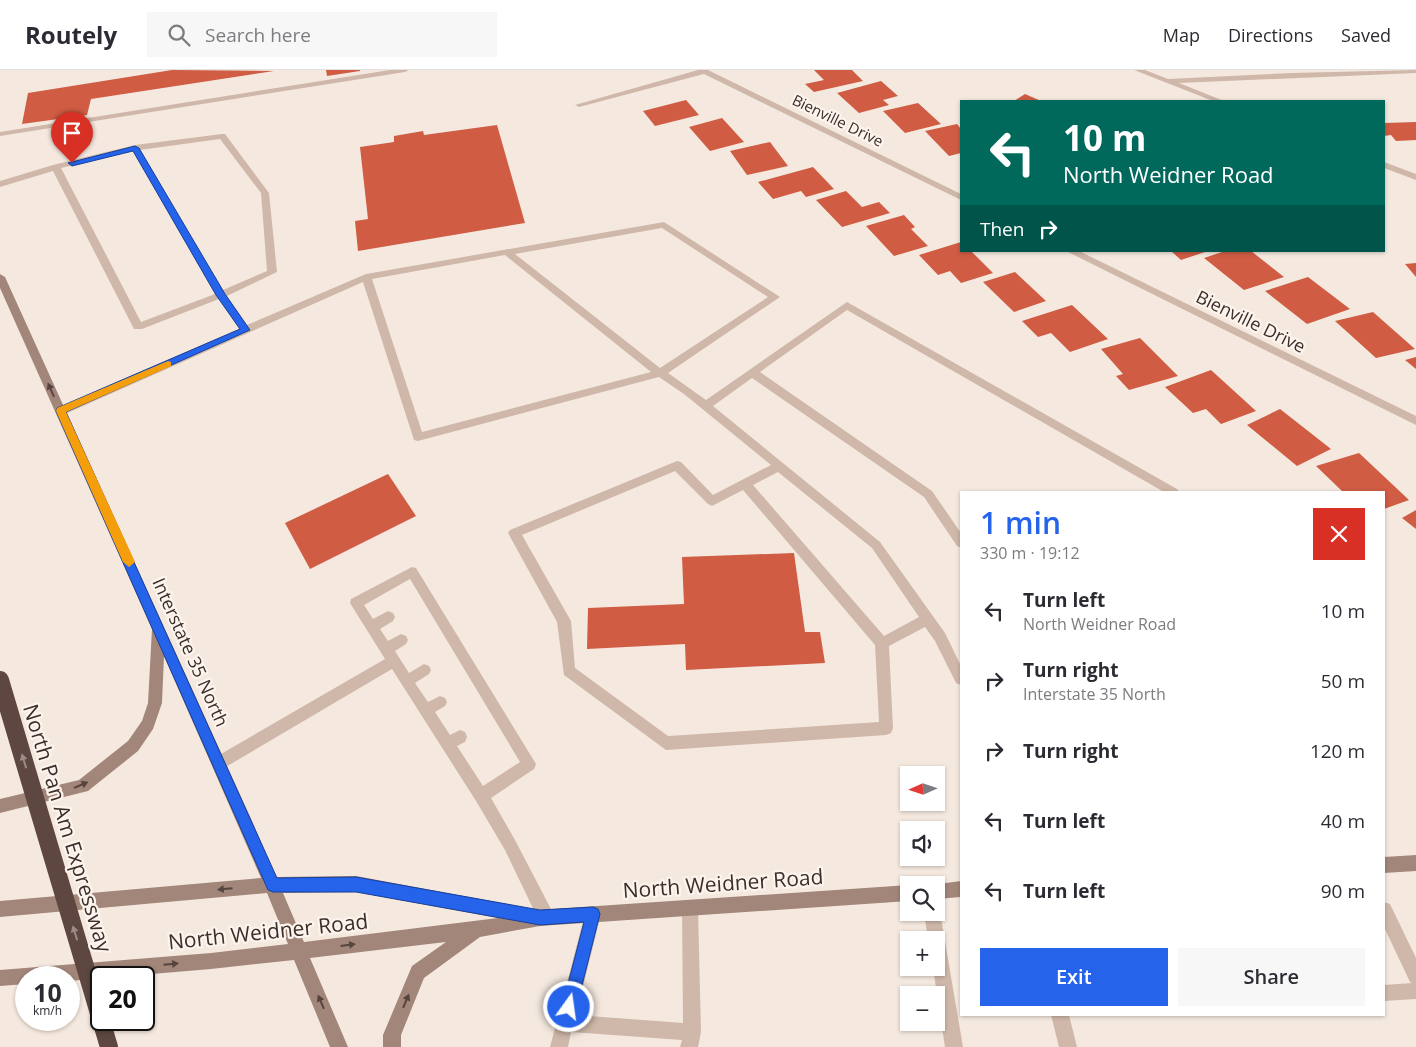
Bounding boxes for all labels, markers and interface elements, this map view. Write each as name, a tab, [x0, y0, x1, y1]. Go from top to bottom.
search box	[147, 12, 497, 57]
text: Routely	[25, 18, 117, 51]
icon: search	[165, 21, 193, 49]
text: Search here	[205, 22, 311, 48]
text: Map	[1163, 23, 1200, 47]
text: Directions	[1228, 23, 1313, 47]
text: Saved	[1341, 23, 1391, 47]
street label: Bienville Drive	[789, 89, 887, 151]
pin	[51, 112, 93, 163]
text: 10 m	[1063, 114, 1146, 161]
icon: arrive	[58, 119, 86, 147]
icon: left	[980, 120, 1045, 185]
text: North Weidner Road	[1063, 159, 1274, 189]
icon: right	[1034, 215, 1062, 243]
text: Then	[980, 216, 1024, 242]
street label: Bienville Drive	[1192, 284, 1310, 358]
one-way arrow	[47, 383, 55, 397]
text: 1 min	[980, 502, 1061, 543]
button: close	[1313, 508, 1365, 560]
text: 330 m · 19:12	[980, 542, 1080, 564]
street label: Interstate 35 North	[147, 574, 235, 730]
text: Turn left	[1023, 587, 1105, 613]
icon: left	[980, 597, 1008, 625]
text: 10 m	[1321, 598, 1365, 624]
text: North Weidner Road	[1023, 613, 1176, 635]
text: Turn right	[1023, 657, 1118, 683]
icon: right	[980, 667, 1008, 695]
text: 50 m	[1321, 668, 1365, 694]
text: Interstate 35 North	[1023, 683, 1166, 705]
street label: North Pan Am Expressway	[17, 701, 119, 956]
icon: right	[980, 737, 1008, 765]
text: Turn right	[1023, 738, 1118, 764]
text: 120 m	[1310, 738, 1365, 764]
one-way arrow	[19, 753, 27, 768]
north arrow	[900, 766, 945, 811]
map controls	[900, 766, 945, 1031]
one-way arrow	[74, 781, 89, 789]
icon: left	[980, 807, 1008, 835]
text: Turn left	[1023, 808, 1105, 834]
text: 40 m	[1321, 808, 1365, 834]
button: sound	[900, 821, 945, 866]
street label: North Weidner Road	[622, 862, 824, 904]
button: search	[900, 876, 945, 921]
icon: left	[980, 877, 1008, 905]
text: Turn left	[1023, 878, 1105, 904]
text: 90 m	[1321, 878, 1365, 904]
one-way arrow	[216, 885, 232, 893]
street label: North Weidner Road	[167, 907, 369, 955]
one-way arrow	[71, 926, 79, 941]
button: +	[900, 931, 945, 976]
one-way arrow	[341, 941, 357, 949]
button: Exit	[980, 948, 1168, 1006]
button: Share	[1178, 948, 1365, 1006]
one-way arrow	[163, 960, 179, 968]
speed limit sign: 20	[90, 966, 155, 1031]
text: 10	[33, 975, 62, 1009]
position arrow	[542, 980, 594, 1032]
button: −	[900, 986, 945, 1031]
one-way arrow	[317, 994, 325, 1009]
one-way arrow	[403, 994, 411, 1008]
text: km/h	[33, 1002, 62, 1019]

